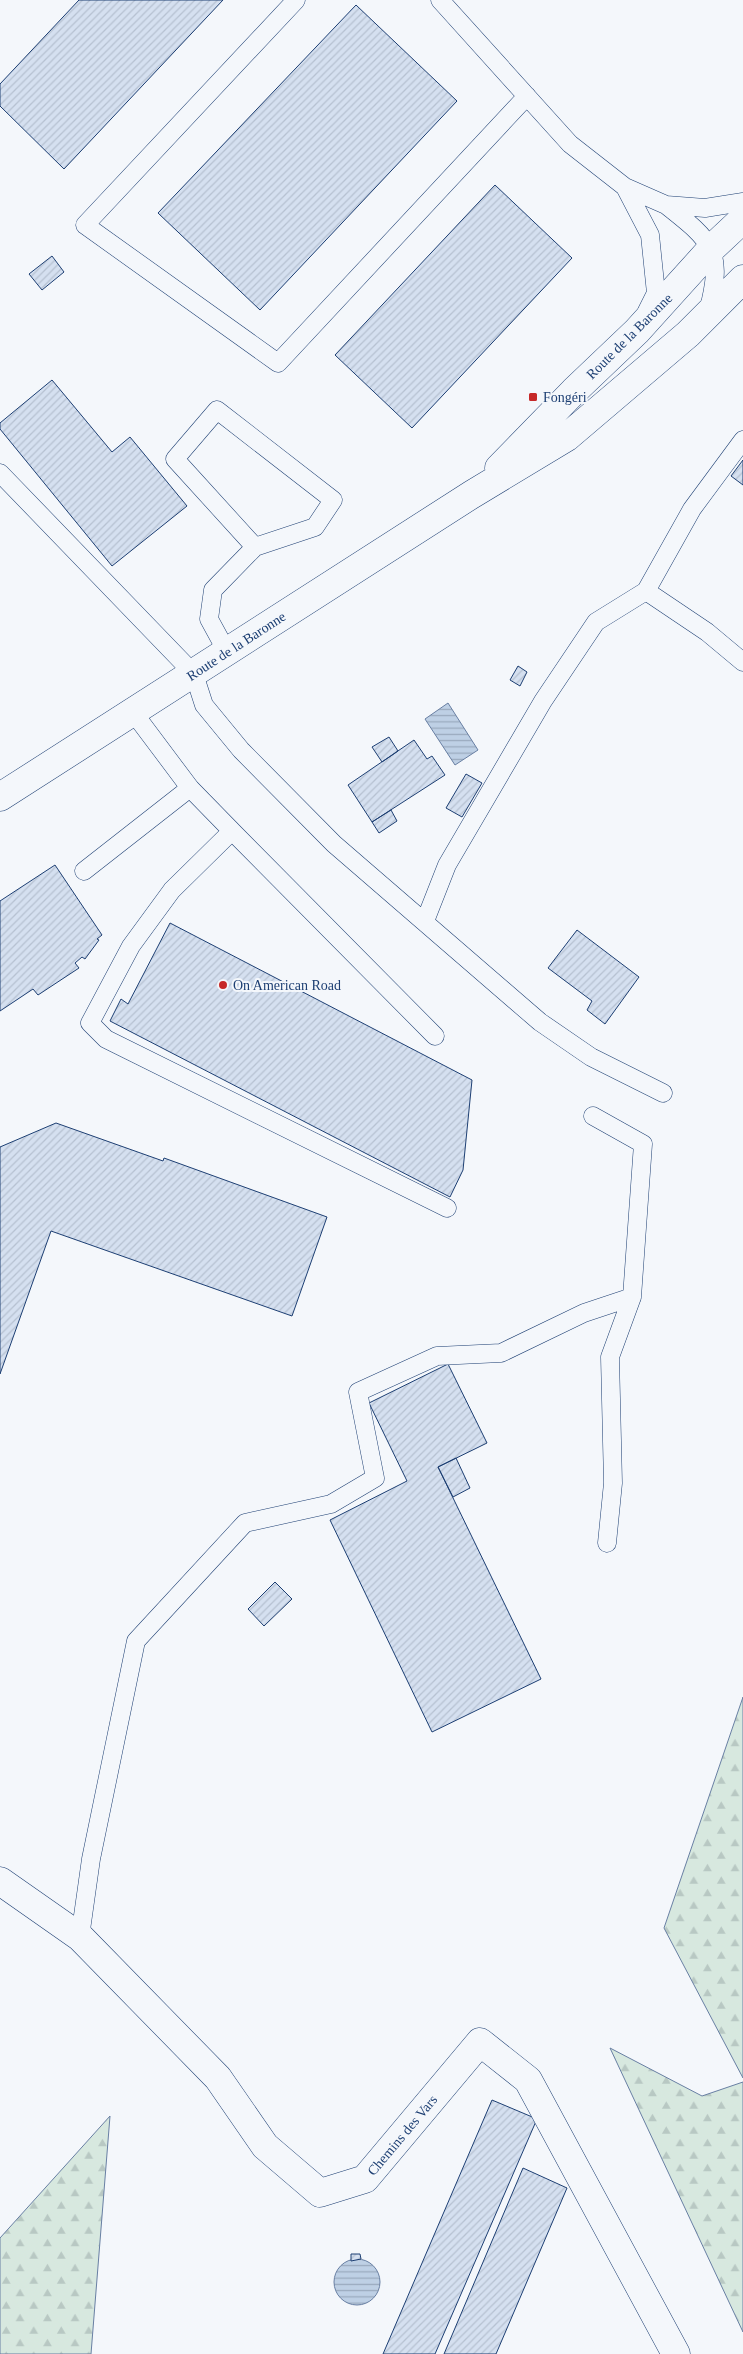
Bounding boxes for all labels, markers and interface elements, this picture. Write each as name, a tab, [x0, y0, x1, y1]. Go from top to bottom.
street label: Route de la Baronne	[584, 291, 675, 382]
place label: Fongéri	[543, 390, 587, 405]
marker: Fongéri	[527, 391, 539, 403]
street label: Route de la Baronne	[184, 609, 288, 684]
place label: On American Road	[233, 978, 341, 993]
marker: On American Road	[217, 979, 229, 991]
street label: Chemins des Vars	[364, 2092, 440, 2178]

